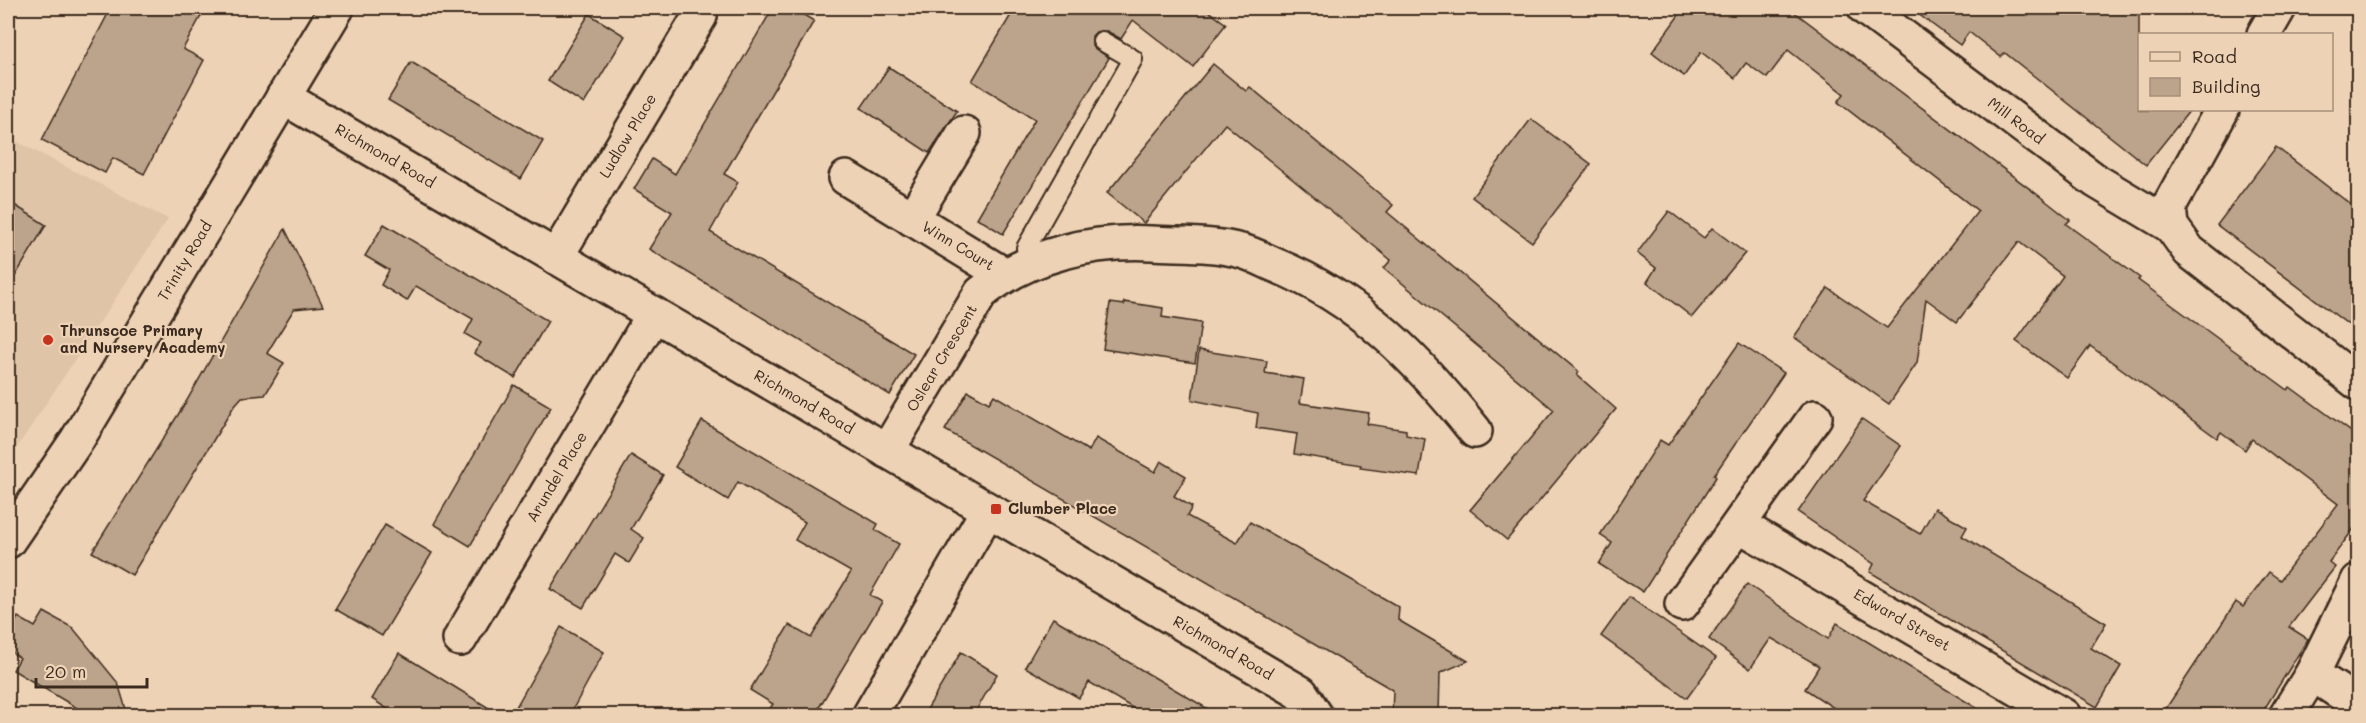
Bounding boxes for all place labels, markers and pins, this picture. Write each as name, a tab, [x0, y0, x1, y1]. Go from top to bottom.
place label: Thrunscoe Primary and Nursery Academy	[60, 320, 225, 357]
marker: Thrunscoe Primary and Nursery Academy	[41, 333, 55, 347]
place label: Clumber Place	[1008, 498, 1117, 518]
marker: Clumber Place	[989, 502, 1003, 516]

